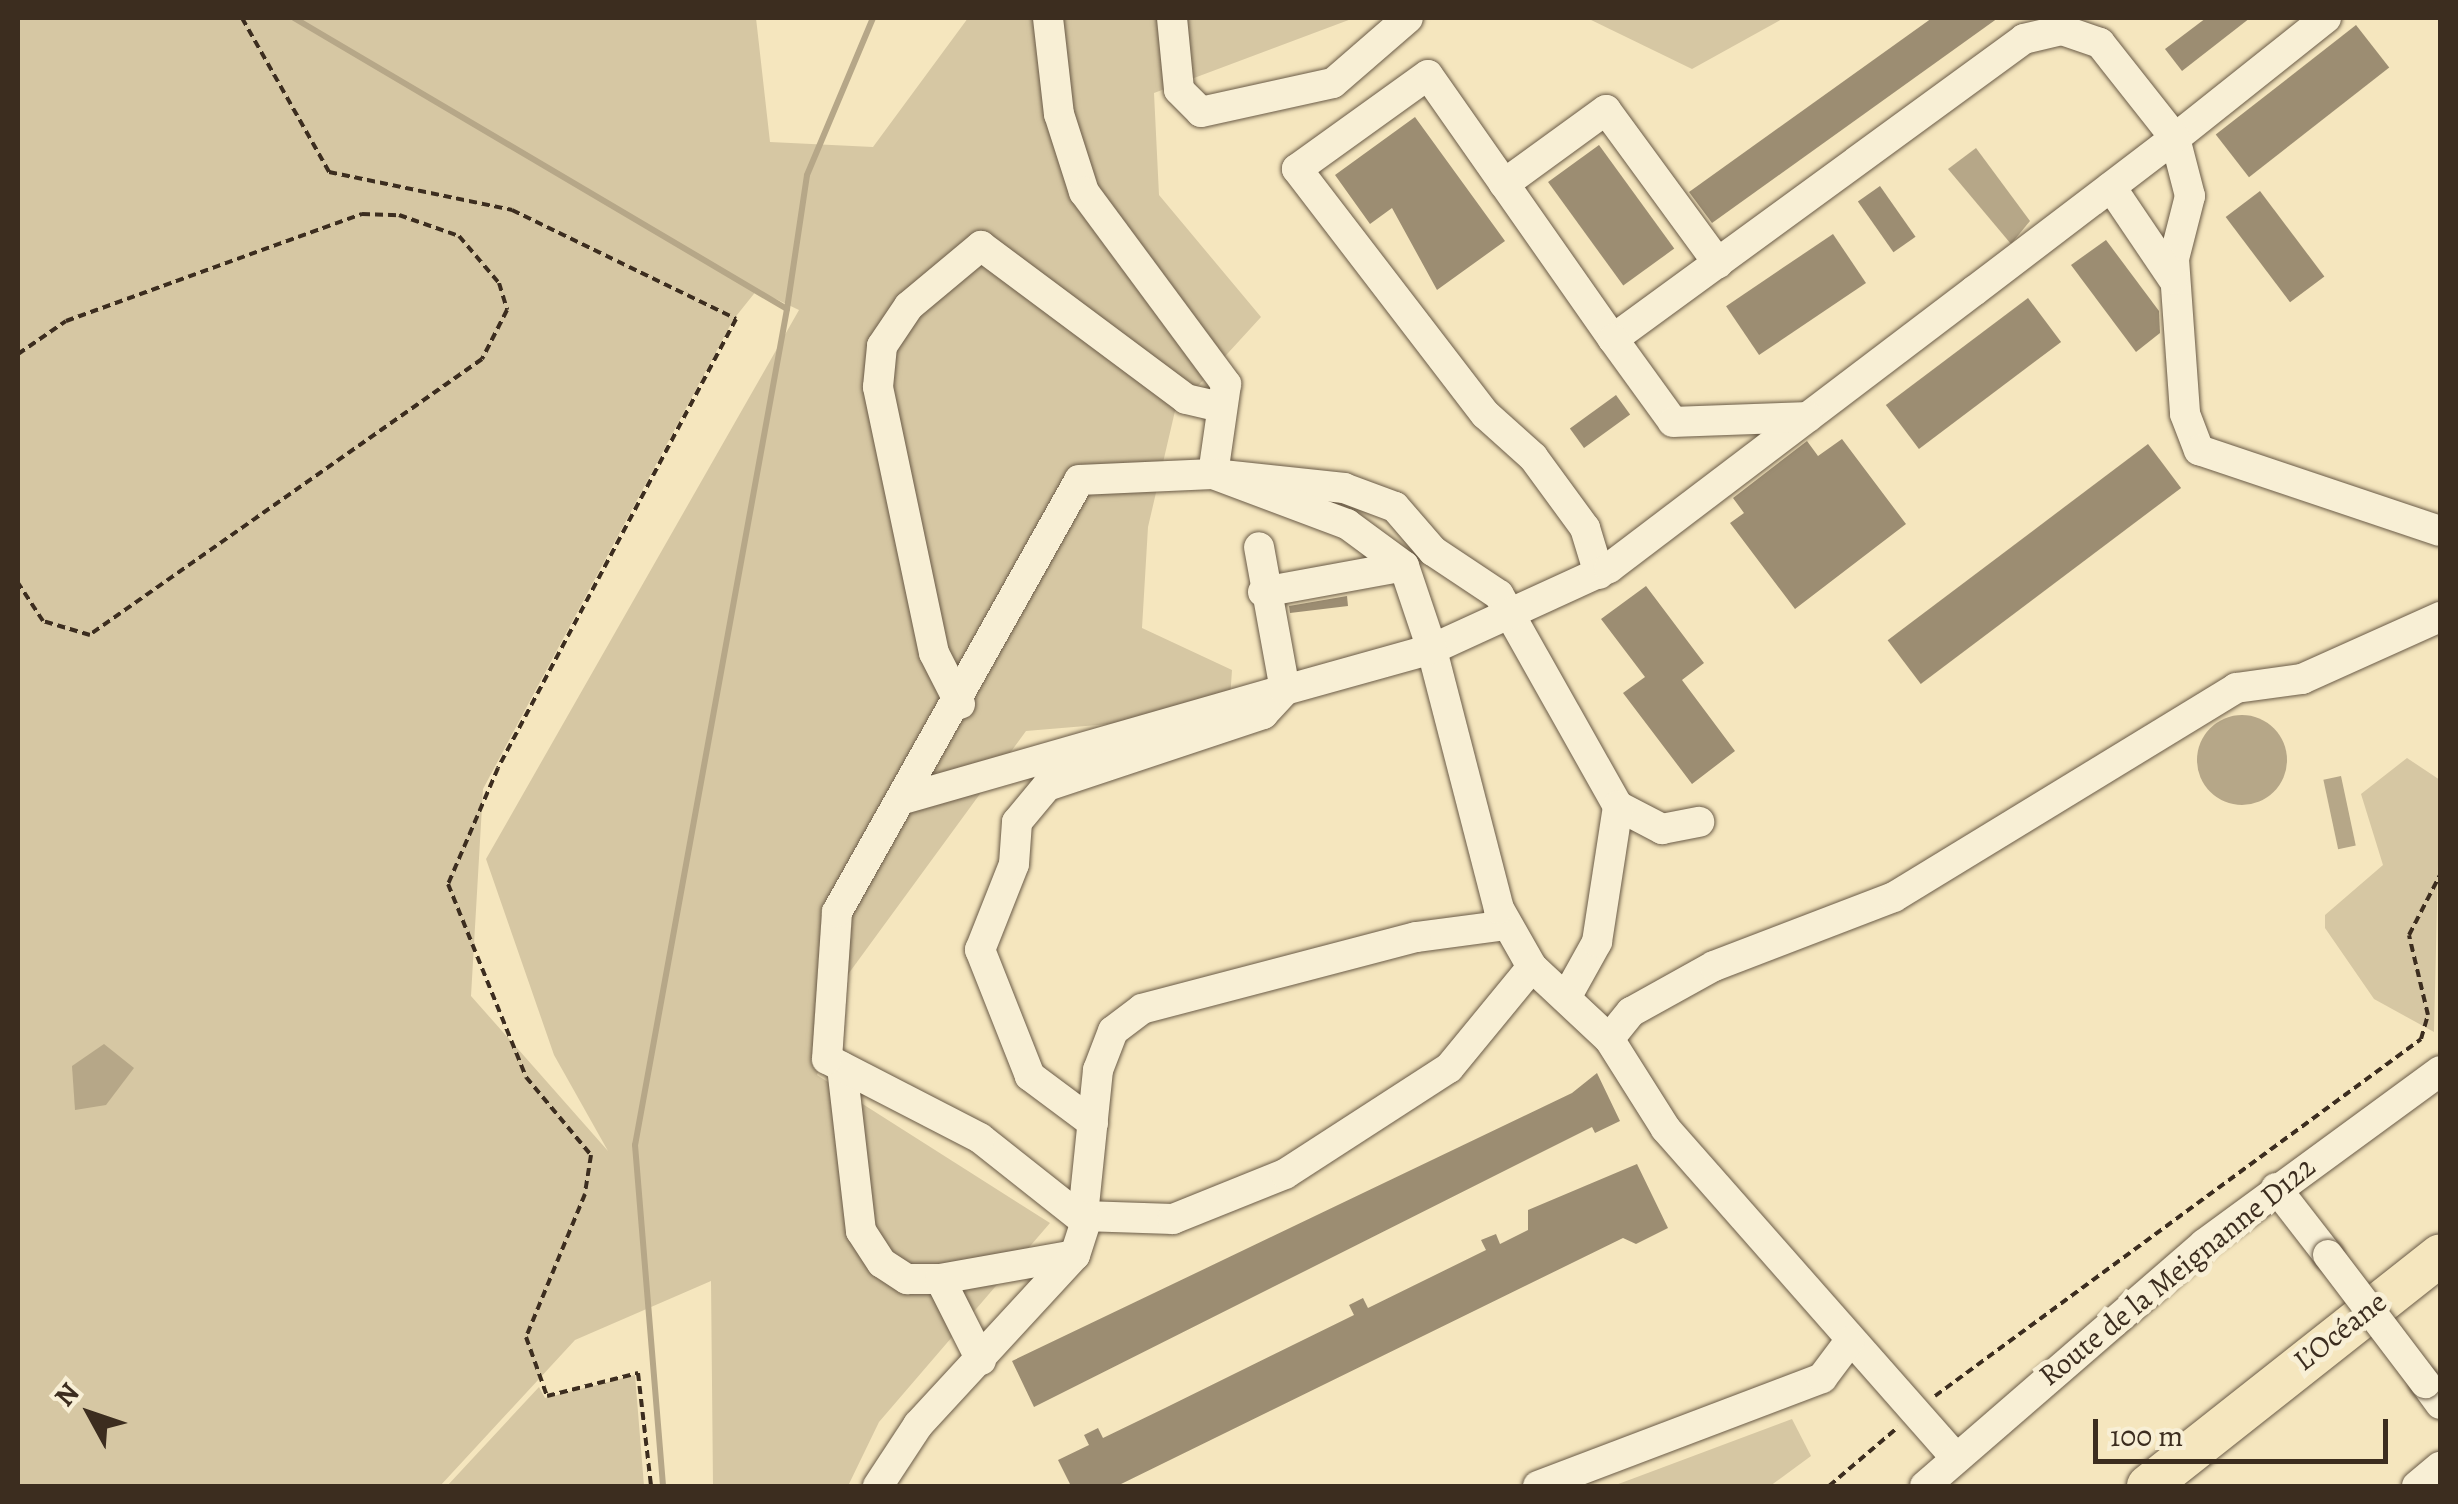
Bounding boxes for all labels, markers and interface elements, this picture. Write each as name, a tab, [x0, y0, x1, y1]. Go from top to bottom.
street label: Route de la Meignanne D122	[2032, 1148, 2322, 1394]
street label: L’Océane	[2286, 1284, 2394, 1378]
north arrow	[40, 1364, 140, 1464]
text: N	[46, 1375, 88, 1415]
scale bar	[2098, 1399, 2393, 1461]
text: 100 m	[2110, 1416, 2183, 1456]

